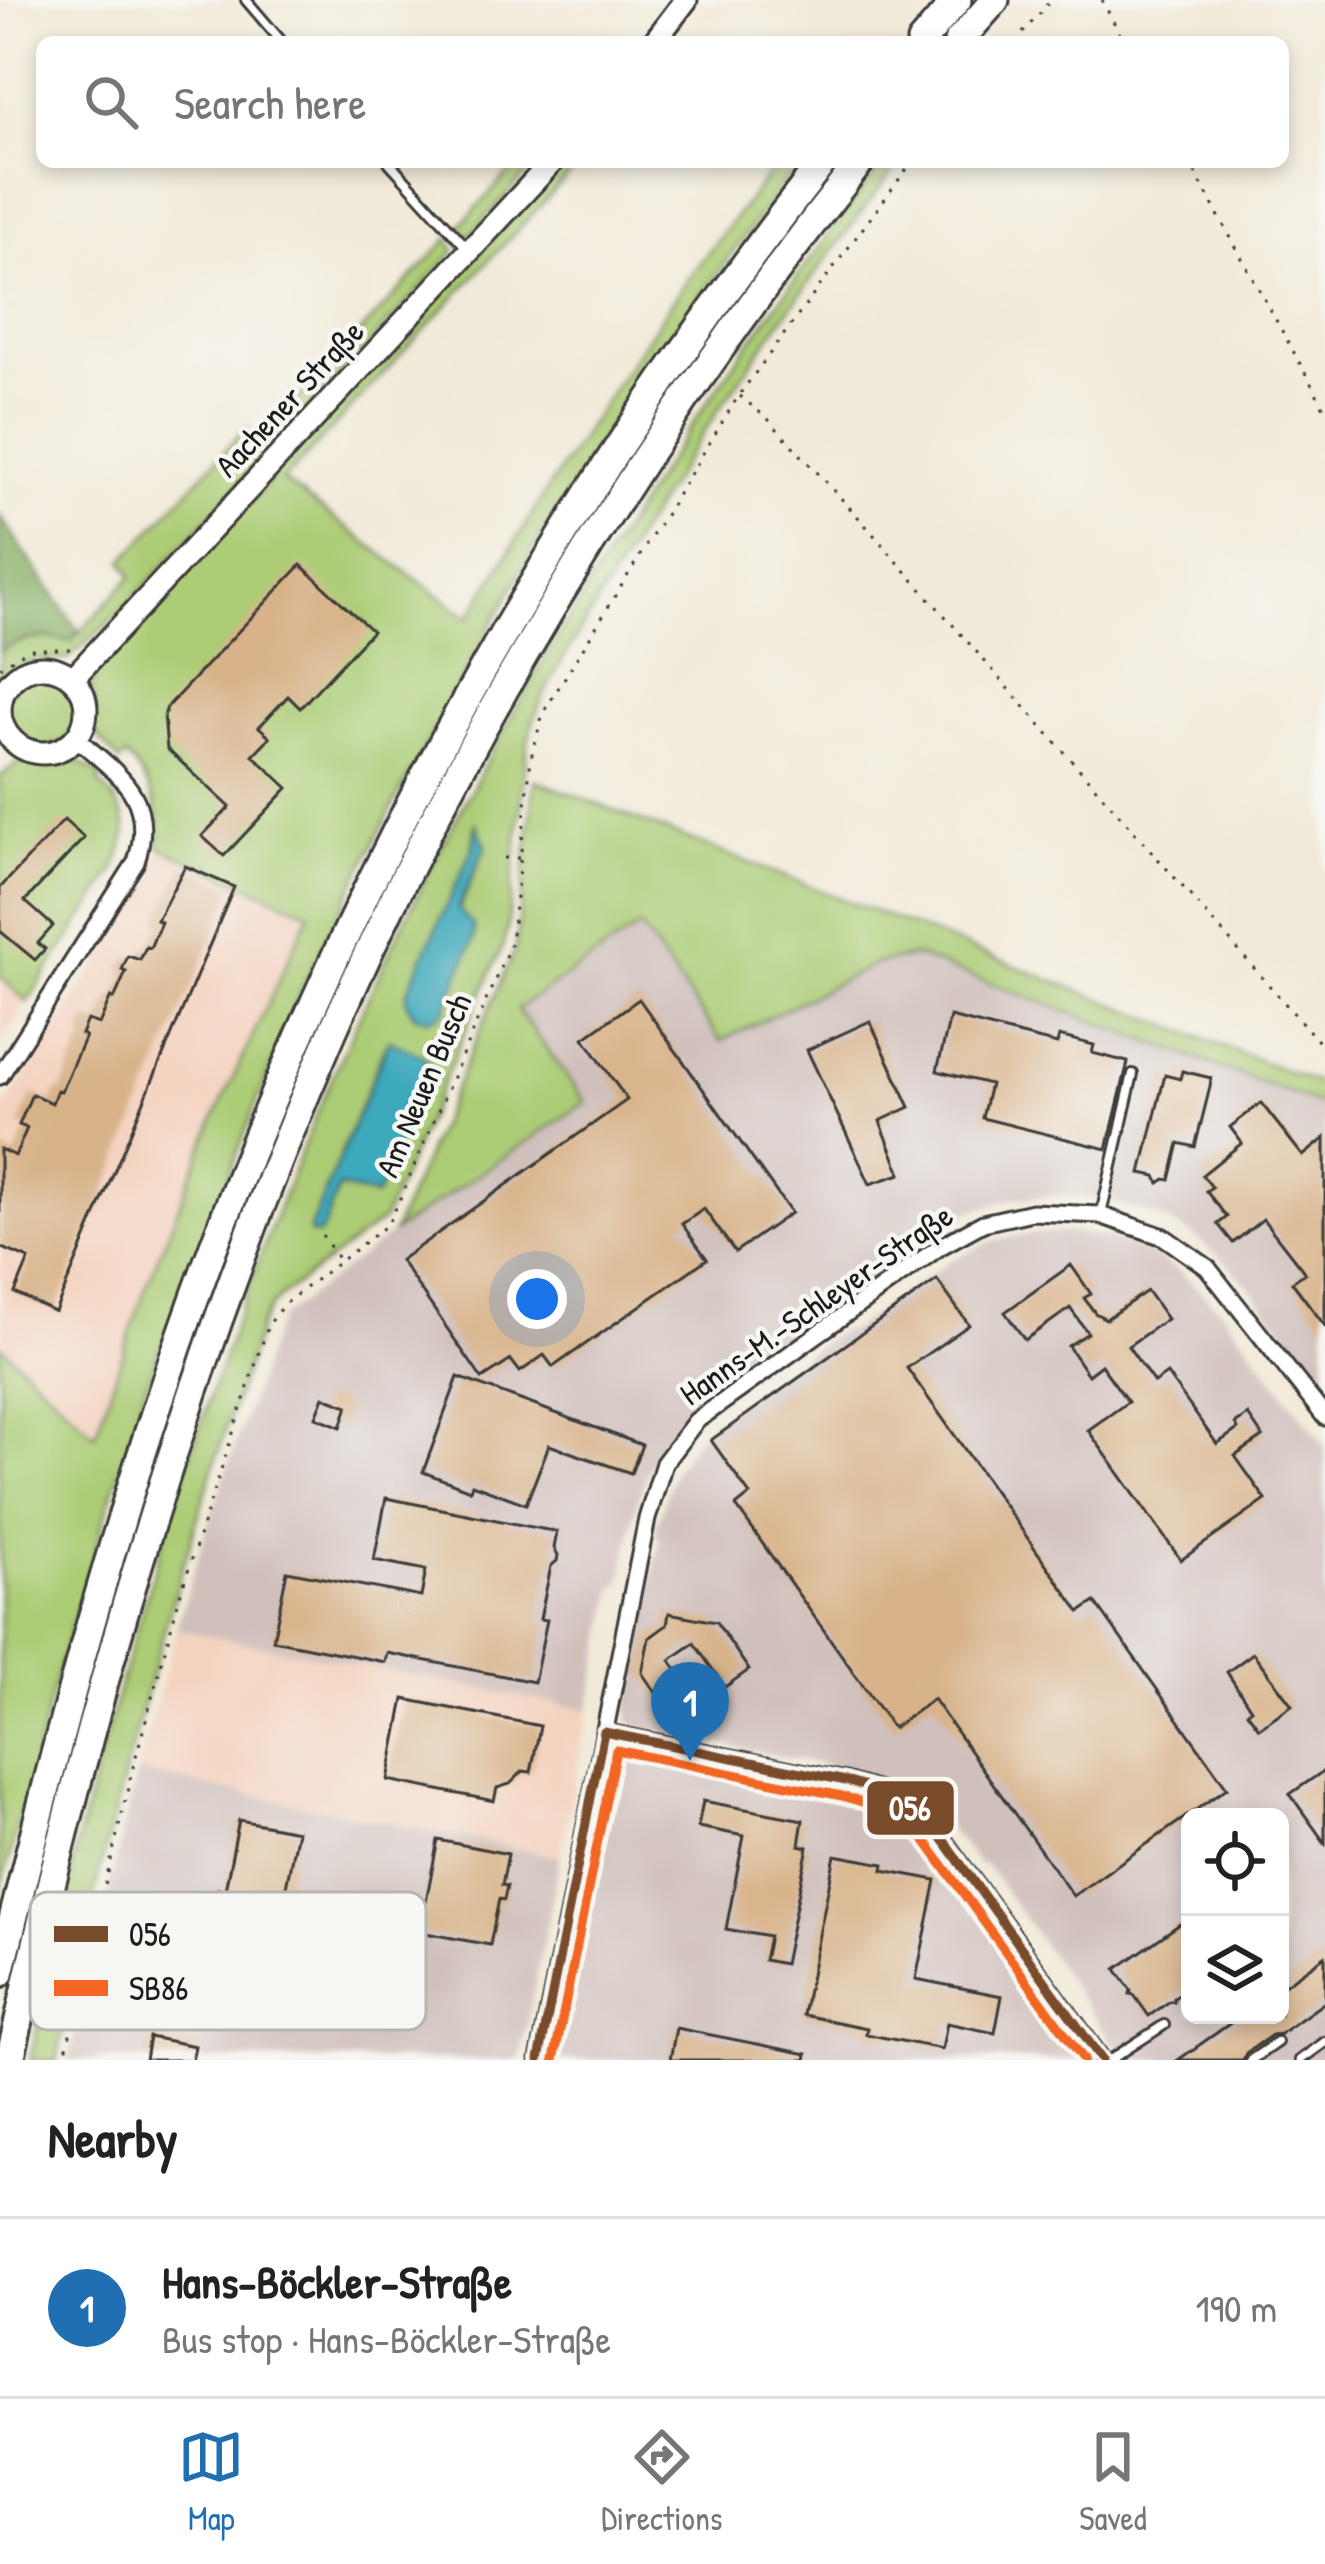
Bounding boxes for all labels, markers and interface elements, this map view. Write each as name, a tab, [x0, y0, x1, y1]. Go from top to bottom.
search box	[36, 36, 1289, 168]
icon: search	[78, 69, 144, 135]
text: Search here	[174, 72, 366, 133]
street label: Aachener Straße	[205, 310, 374, 487]
street label: Am Neuen Busch	[365, 987, 481, 1183]
street label: Hanns-M.-Schleyer-Straße	[671, 1193, 962, 1416]
your location	[507, 1269, 567, 1329]
pin: 1	[651, 1662, 729, 1761]
line badge: 056	[865, 1779, 956, 1837]
text: 056	[889, 1786, 931, 1830]
map controls	[1181, 1808, 1289, 2024]
button: locate	[1181, 1808, 1289, 1916]
legend	[30, 1892, 426, 2030]
text: 056	[129, 1912, 171, 1956]
button: layers	[1181, 1916, 1289, 2024]
text: SB86	[129, 1966, 188, 2010]
text: Nearby	[48, 2104, 178, 2173]
text: Hans-Böckler-Straße	[162, 2251, 512, 2312]
text: 1	[80, 2281, 94, 2334]
text: 190 m	[1196, 2281, 1277, 2334]
text: Bus stop · Hans-Böckler-Straße	[162, 2312, 611, 2365]
tab: Map	[178, 2424, 244, 2540]
tab: Directions	[601, 2424, 723, 2540]
tab: Saved	[1079, 2424, 1147, 2540]

